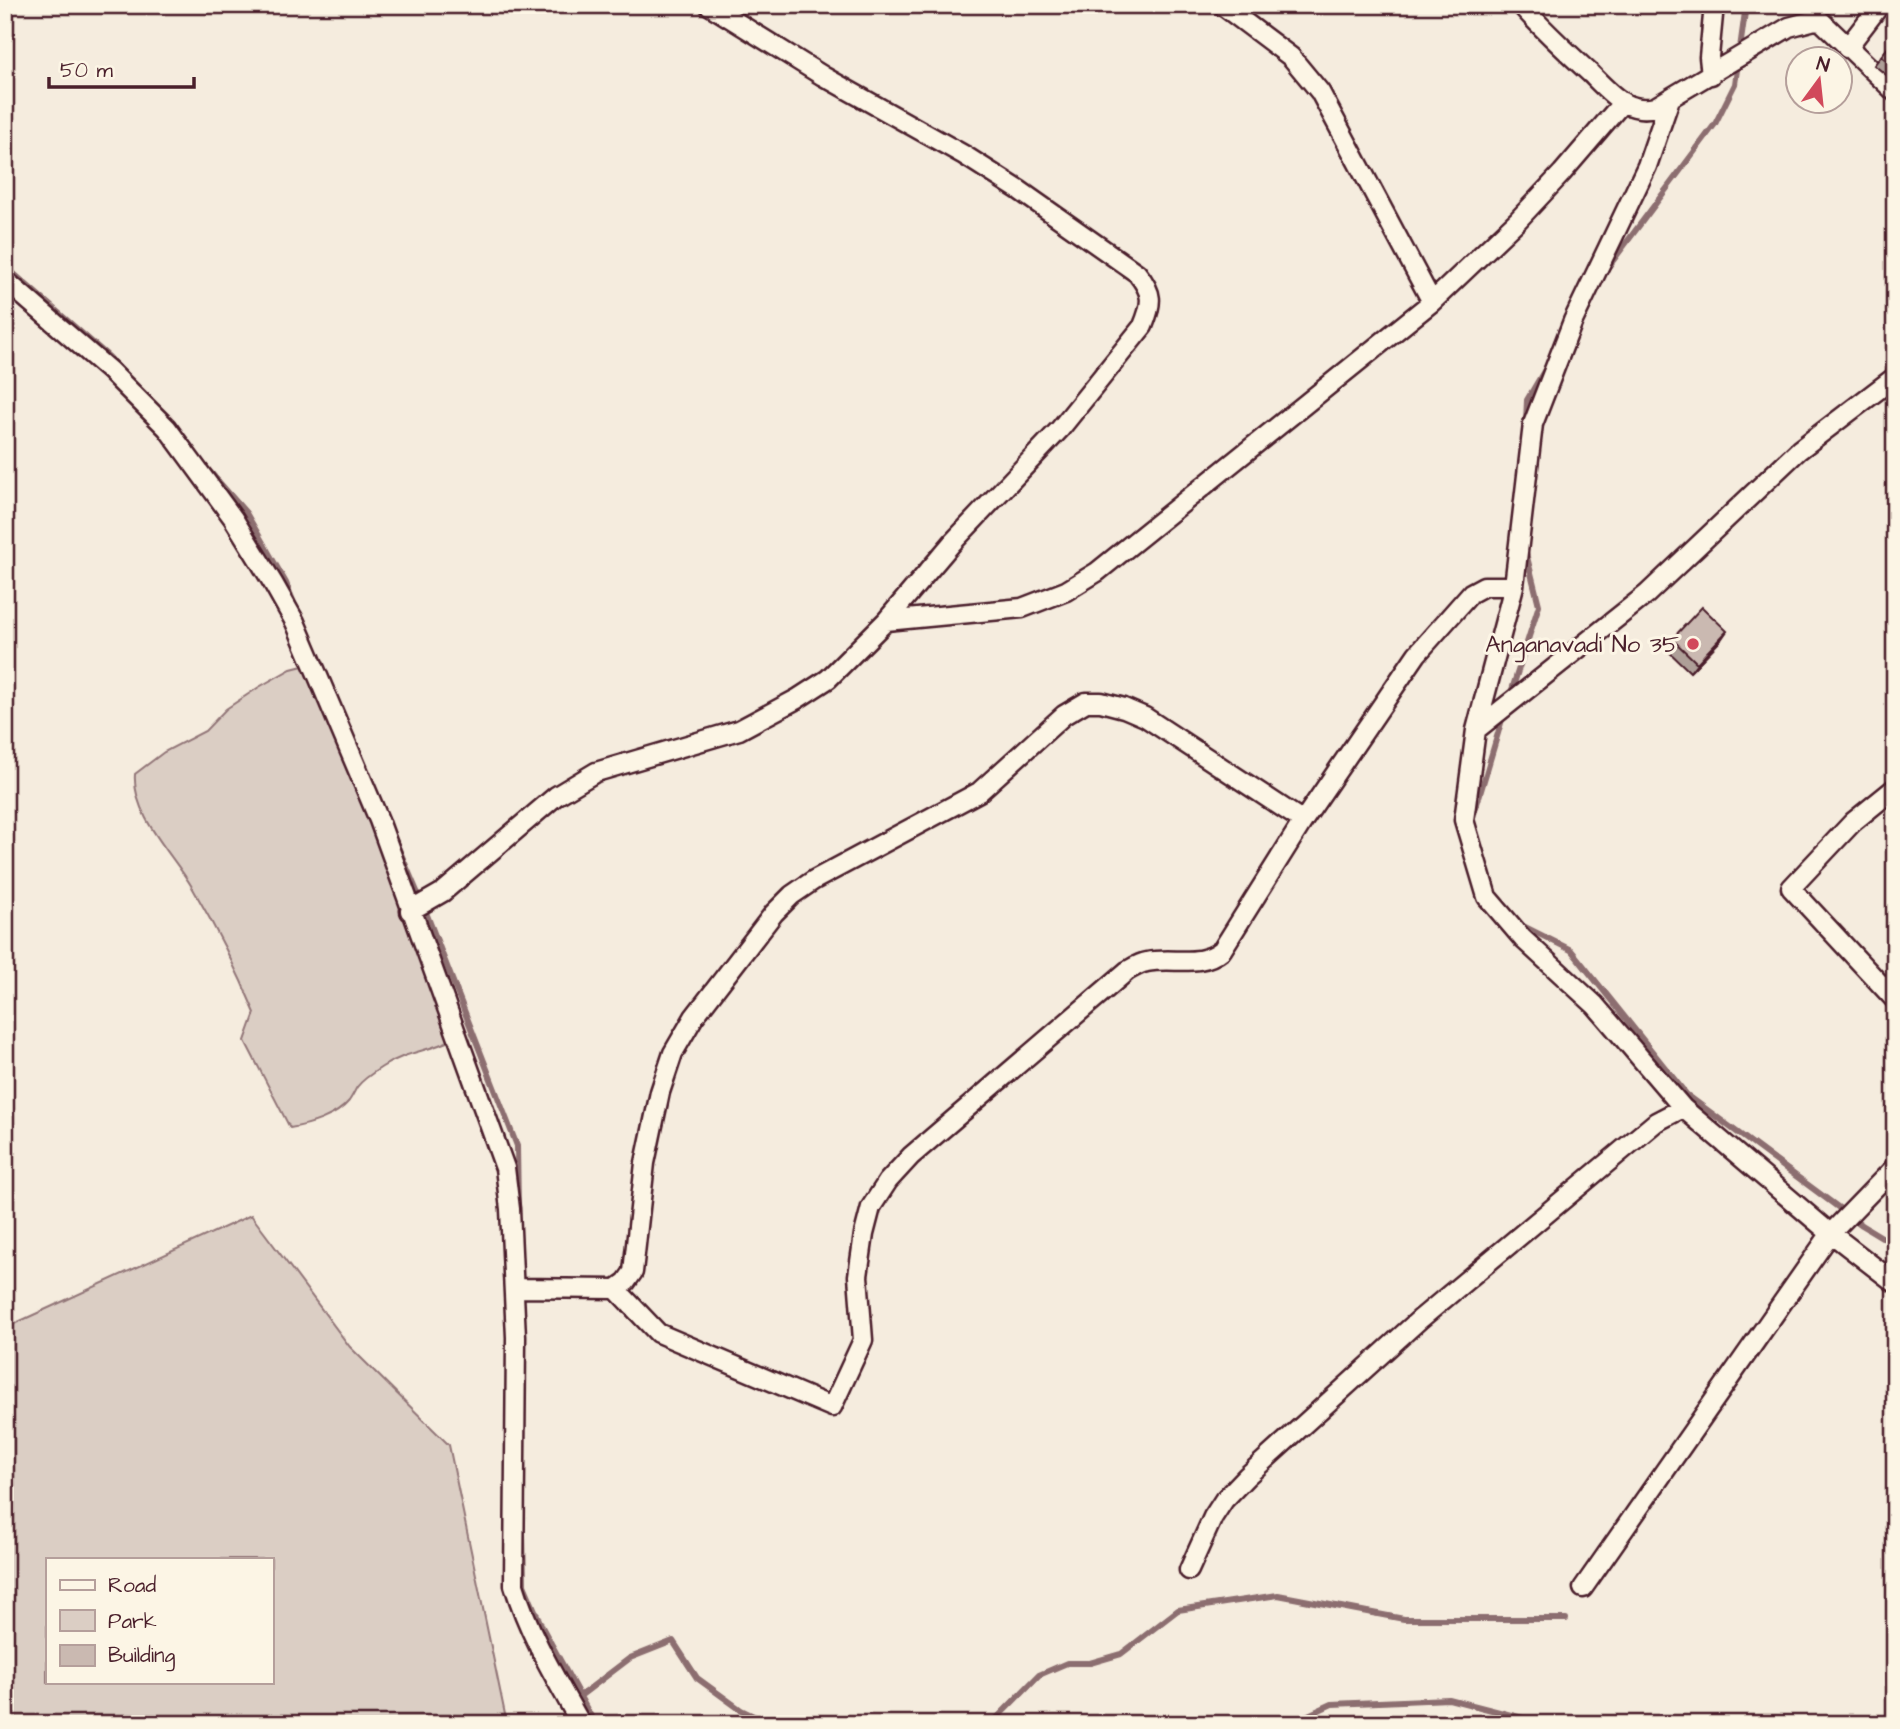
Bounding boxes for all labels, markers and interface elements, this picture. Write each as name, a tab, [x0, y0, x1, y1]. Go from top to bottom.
scale bar	[49, 46, 194, 90]
north arrow	[1784, 46, 1854, 116]
text: N	[1814, 50, 1832, 80]
text: 50 m	[60, 56, 114, 85]
place label: Anganavadi No 35	[1485, 628, 1679, 663]
marker: Anganavadi No 35	[1685, 636, 1701, 652]
legend	[46, 1558, 273, 1684]
text: Road	[108, 1571, 156, 1600]
text: Park	[108, 1607, 157, 1636]
text: Building	[108, 1641, 176, 1672]

